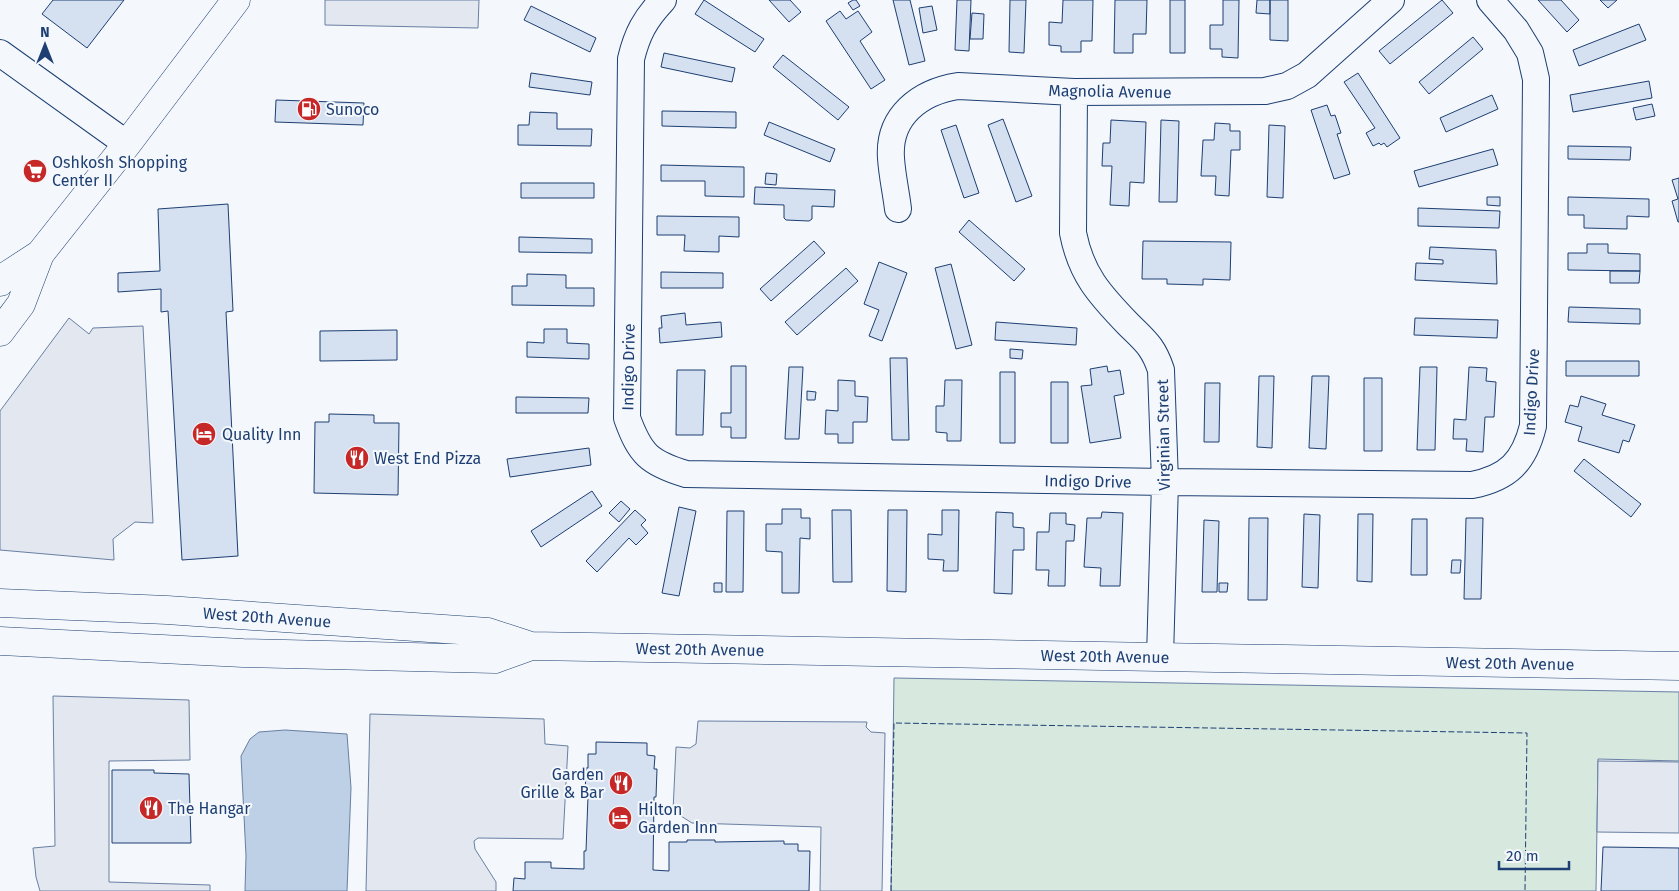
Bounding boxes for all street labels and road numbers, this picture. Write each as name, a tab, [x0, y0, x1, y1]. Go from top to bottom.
street label: Magnolia Avenue	[1048, 81, 1172, 102]
street label: Indigo Drive	[618, 323, 639, 411]
street label: Indigo Drive	[1520, 348, 1543, 436]
street label: Virginian Street	[1153, 379, 1174, 491]
street label: Indigo Drive	[1044, 471, 1132, 492]
street label: West 20th Avenue	[202, 604, 332, 631]
street label: West 20th Avenue	[636, 639, 764, 660]
street label: West 20th Avenue	[1041, 646, 1169, 667]
street label: West 20th Avenue	[1446, 653, 1574, 674]

